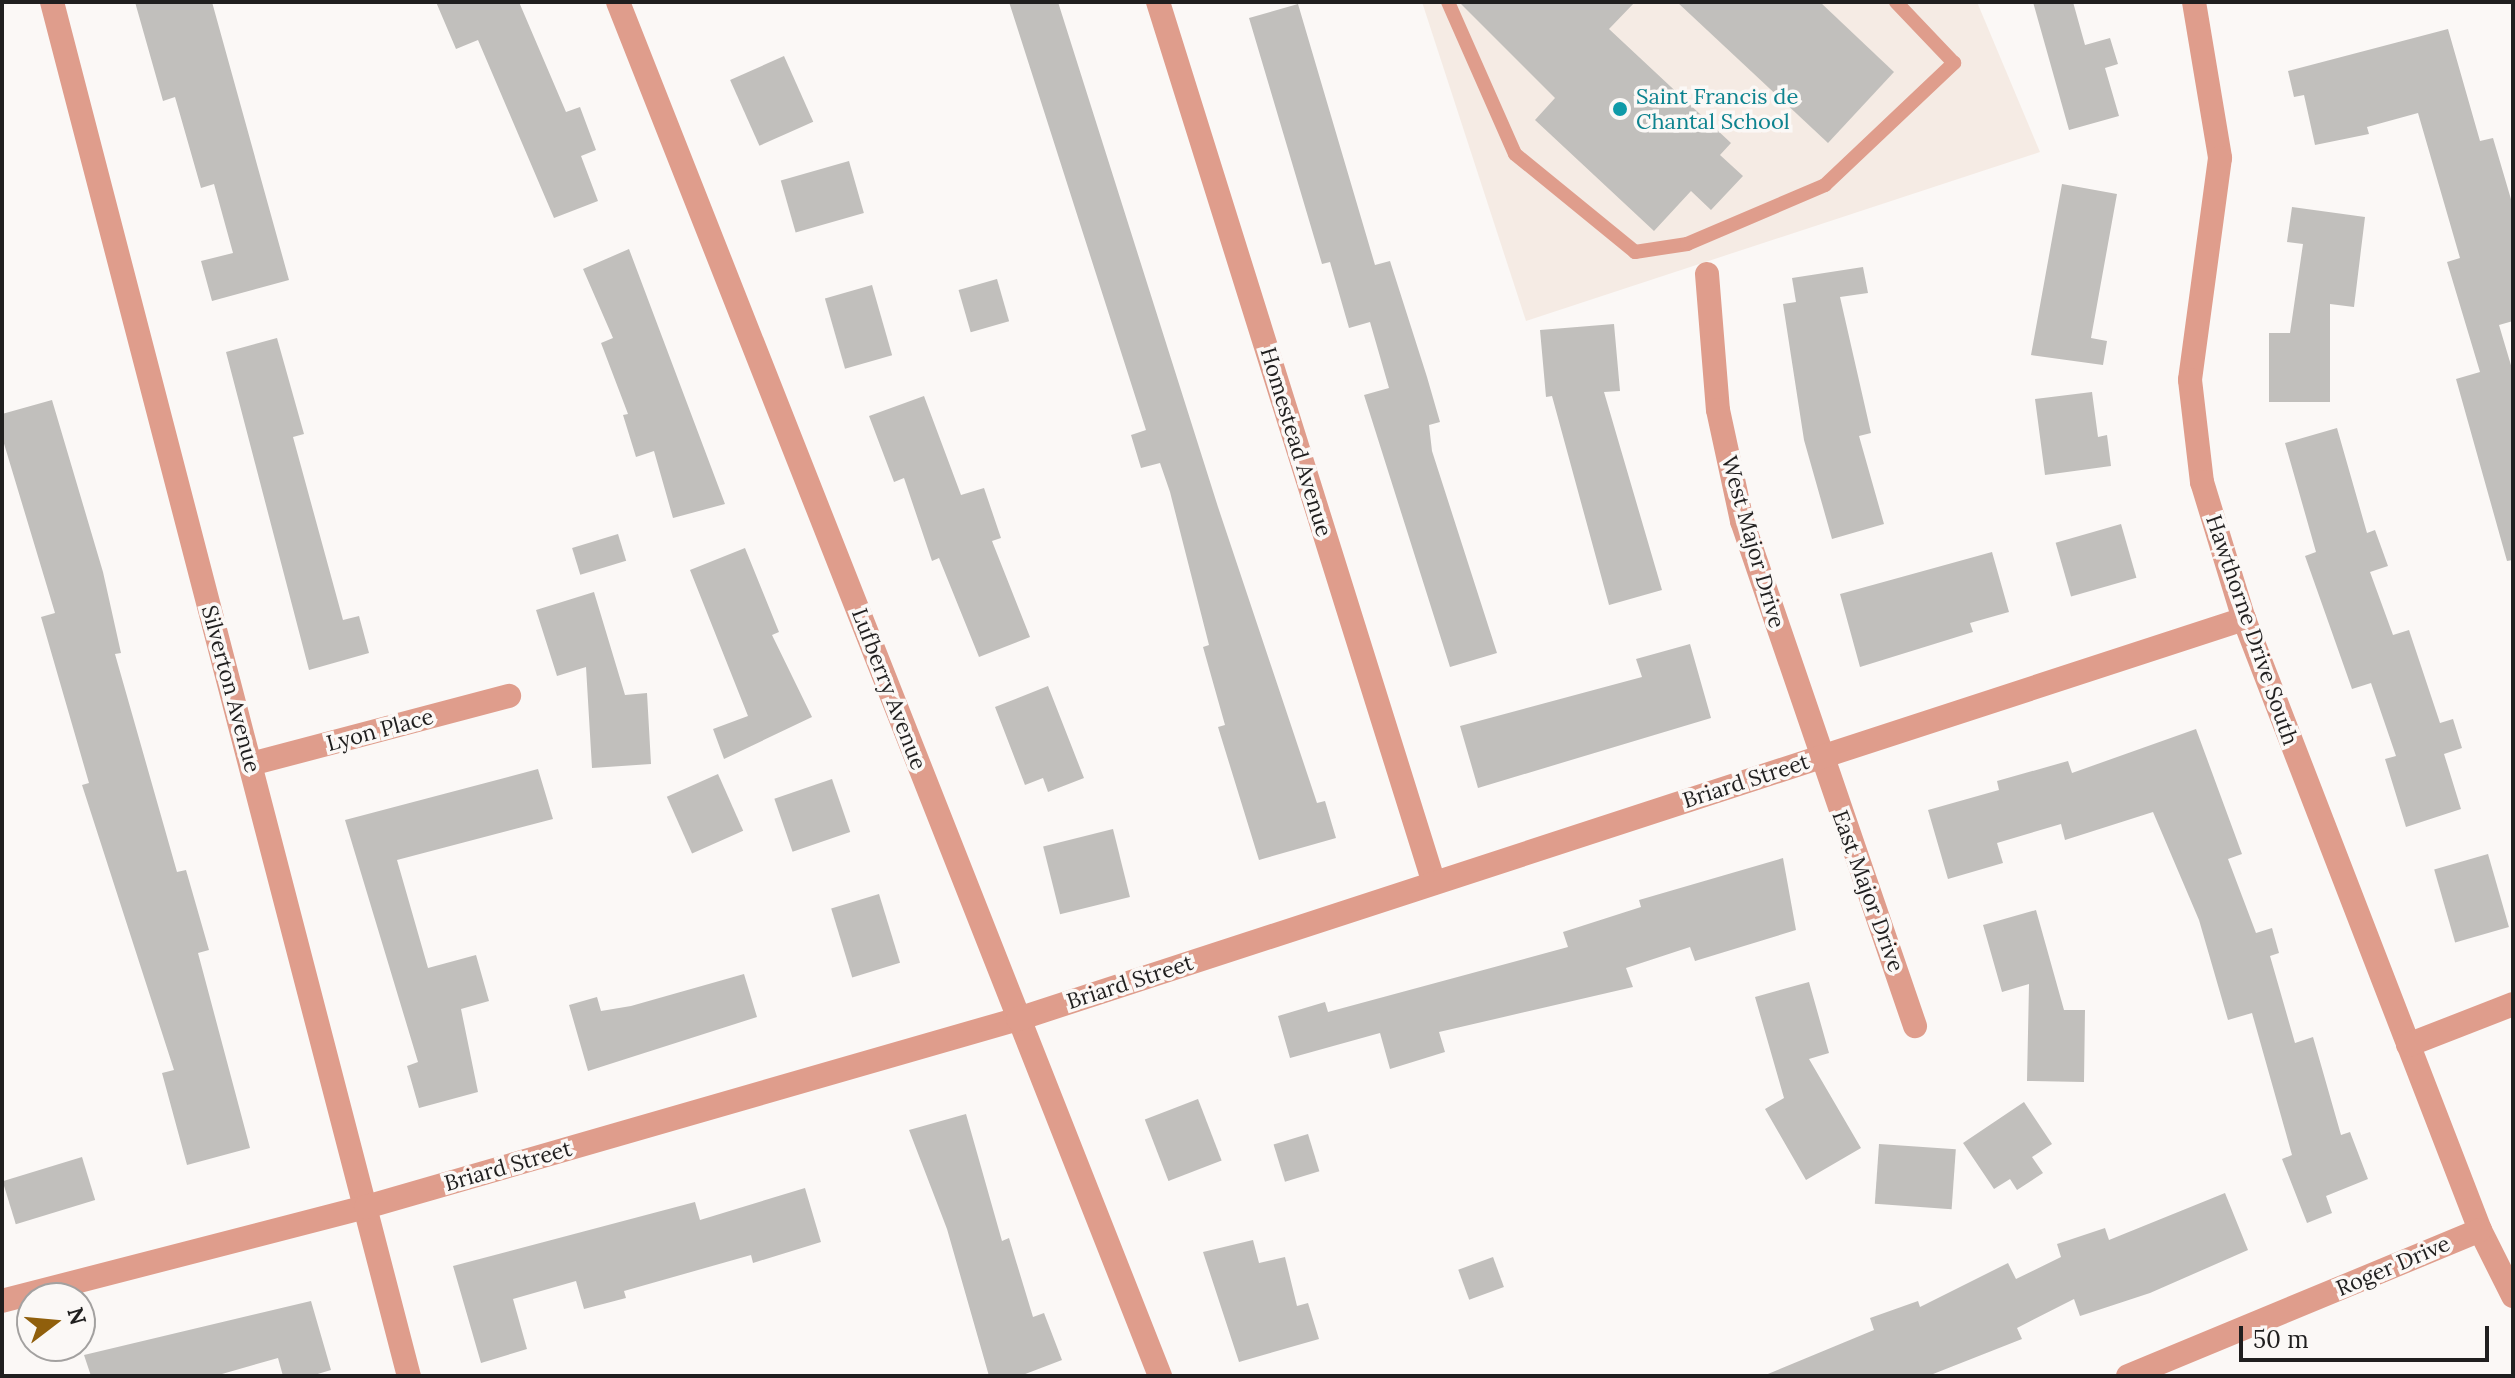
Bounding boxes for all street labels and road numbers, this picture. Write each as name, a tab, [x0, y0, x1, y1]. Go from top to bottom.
street label: Homestead Avenue	[1255, 344, 1337, 540]
street label: West Major Drive	[1716, 453, 1790, 631]
street label: Hawthorne Drive South	[2200, 511, 2304, 749]
street label: Silverton Avenue	[196, 602, 266, 776]
street label: Lufberry Avenue	[846, 605, 932, 773]
street label: Lyon Place	[324, 703, 436, 757]
street label: Briard Street	[1680, 748, 1812, 814]
street label: East Major Drive	[1827, 807, 1909, 975]
street label: Briard Street	[1064, 949, 1196, 1015]
street label: Briard Street	[441, 1135, 575, 1197]
street label: Roger Drive	[2332, 1230, 2454, 1302]

